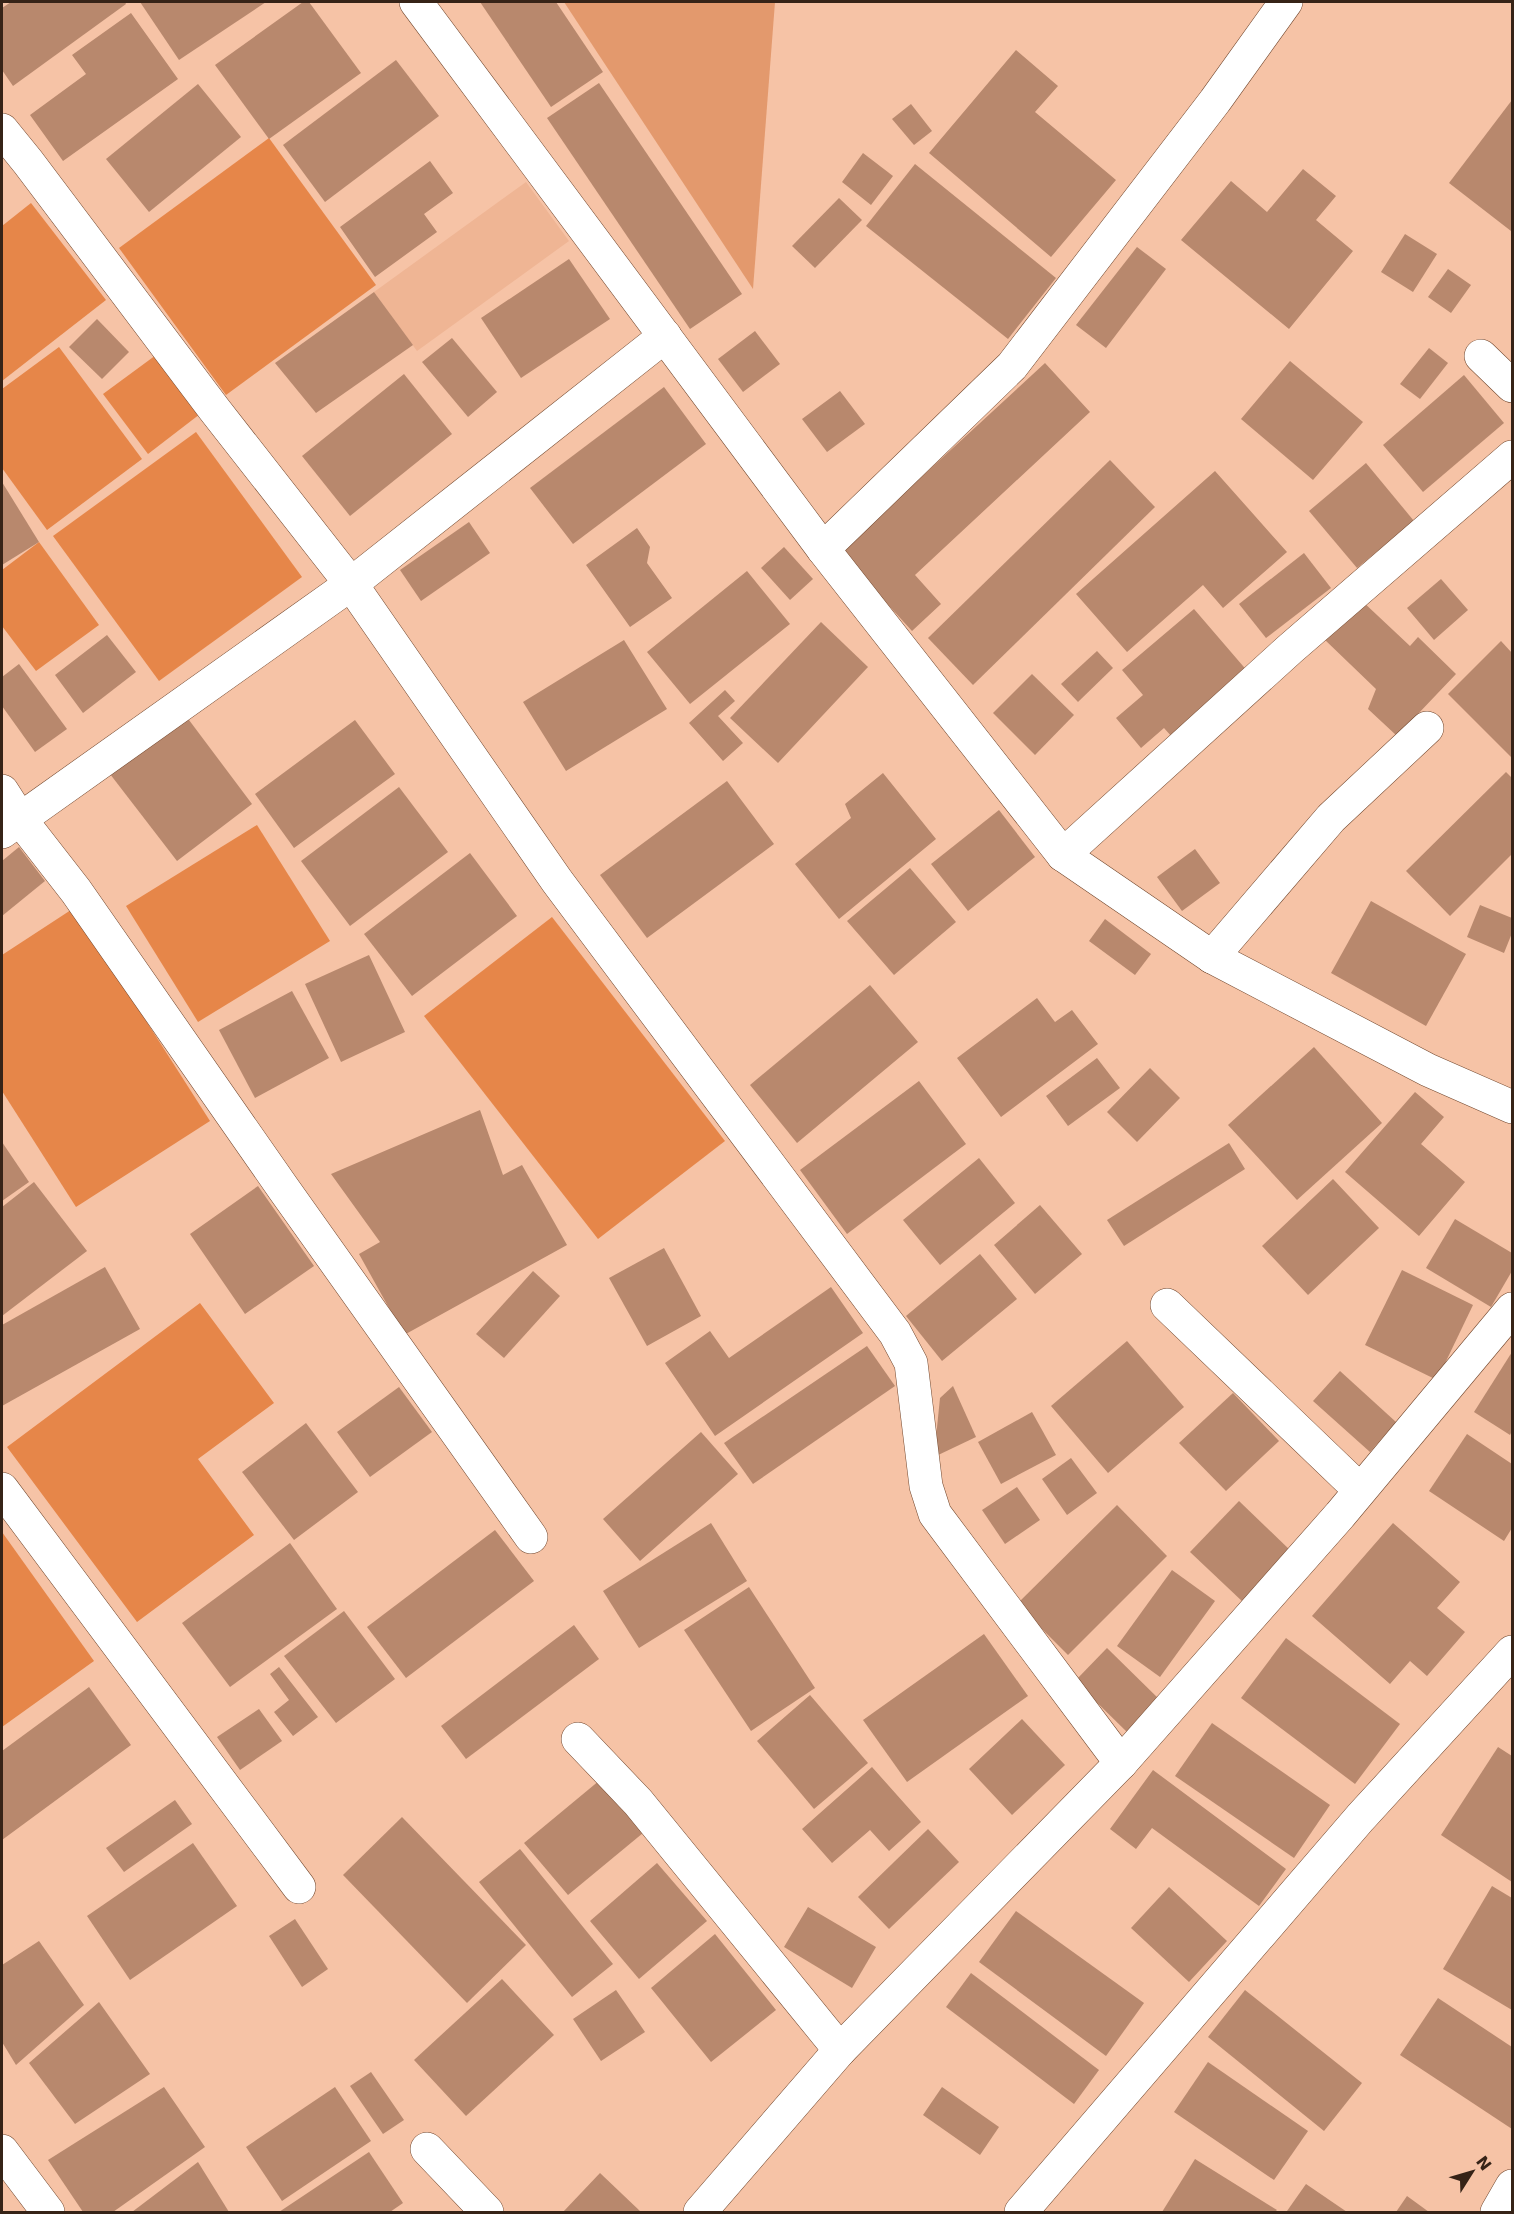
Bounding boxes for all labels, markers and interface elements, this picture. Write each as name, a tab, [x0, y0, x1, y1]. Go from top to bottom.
north arrow	[1442, 2142, 1502, 2202]
text: N	[1472, 2152, 1495, 2174]

